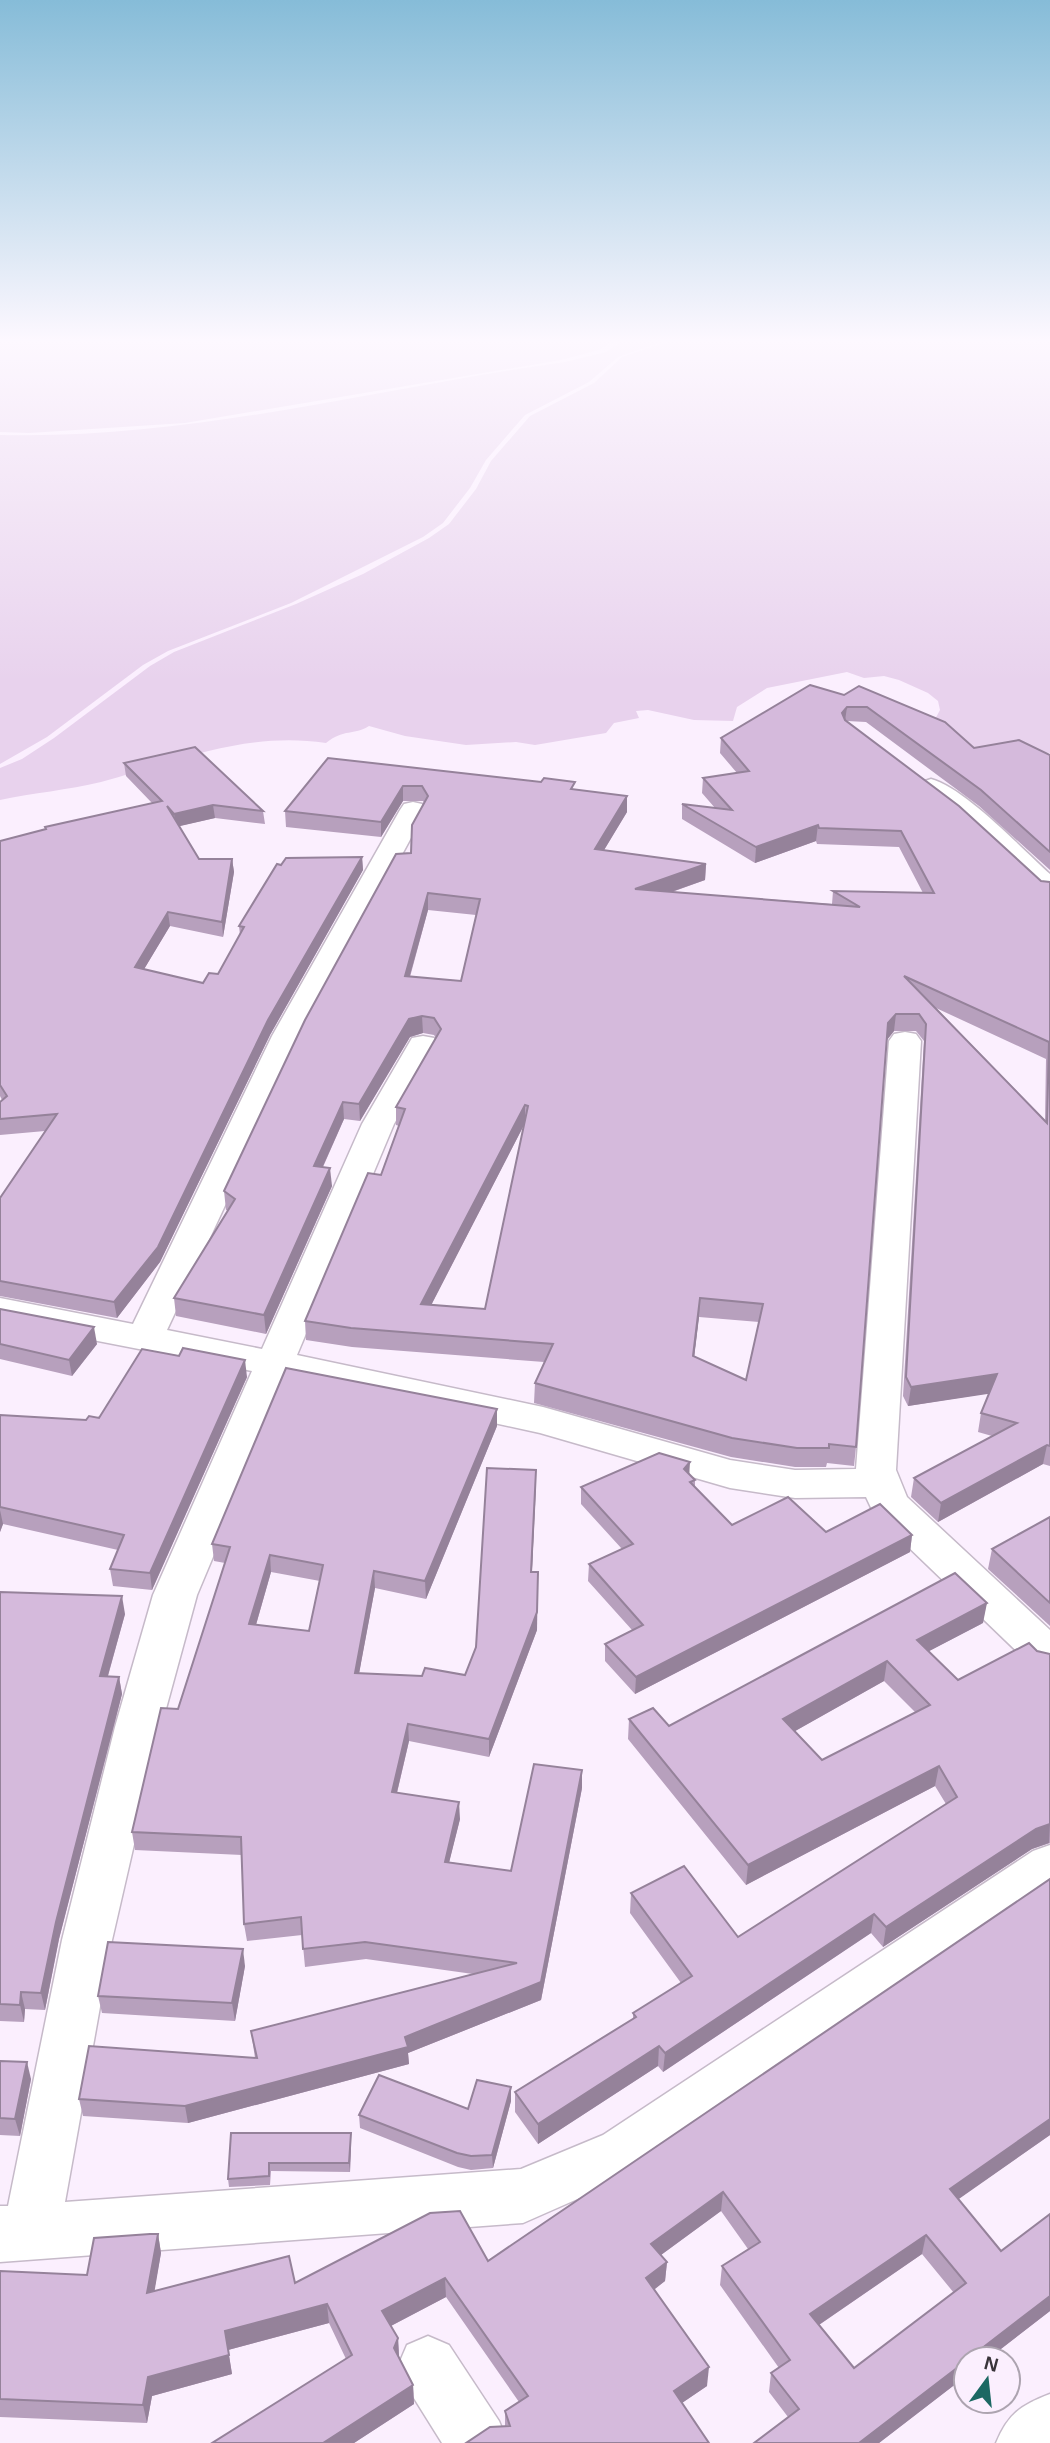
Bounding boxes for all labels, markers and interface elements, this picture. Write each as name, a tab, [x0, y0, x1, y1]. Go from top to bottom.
north arrow	[952, 2345, 1022, 2415]
text: N	[982, 2352, 1001, 2376]

